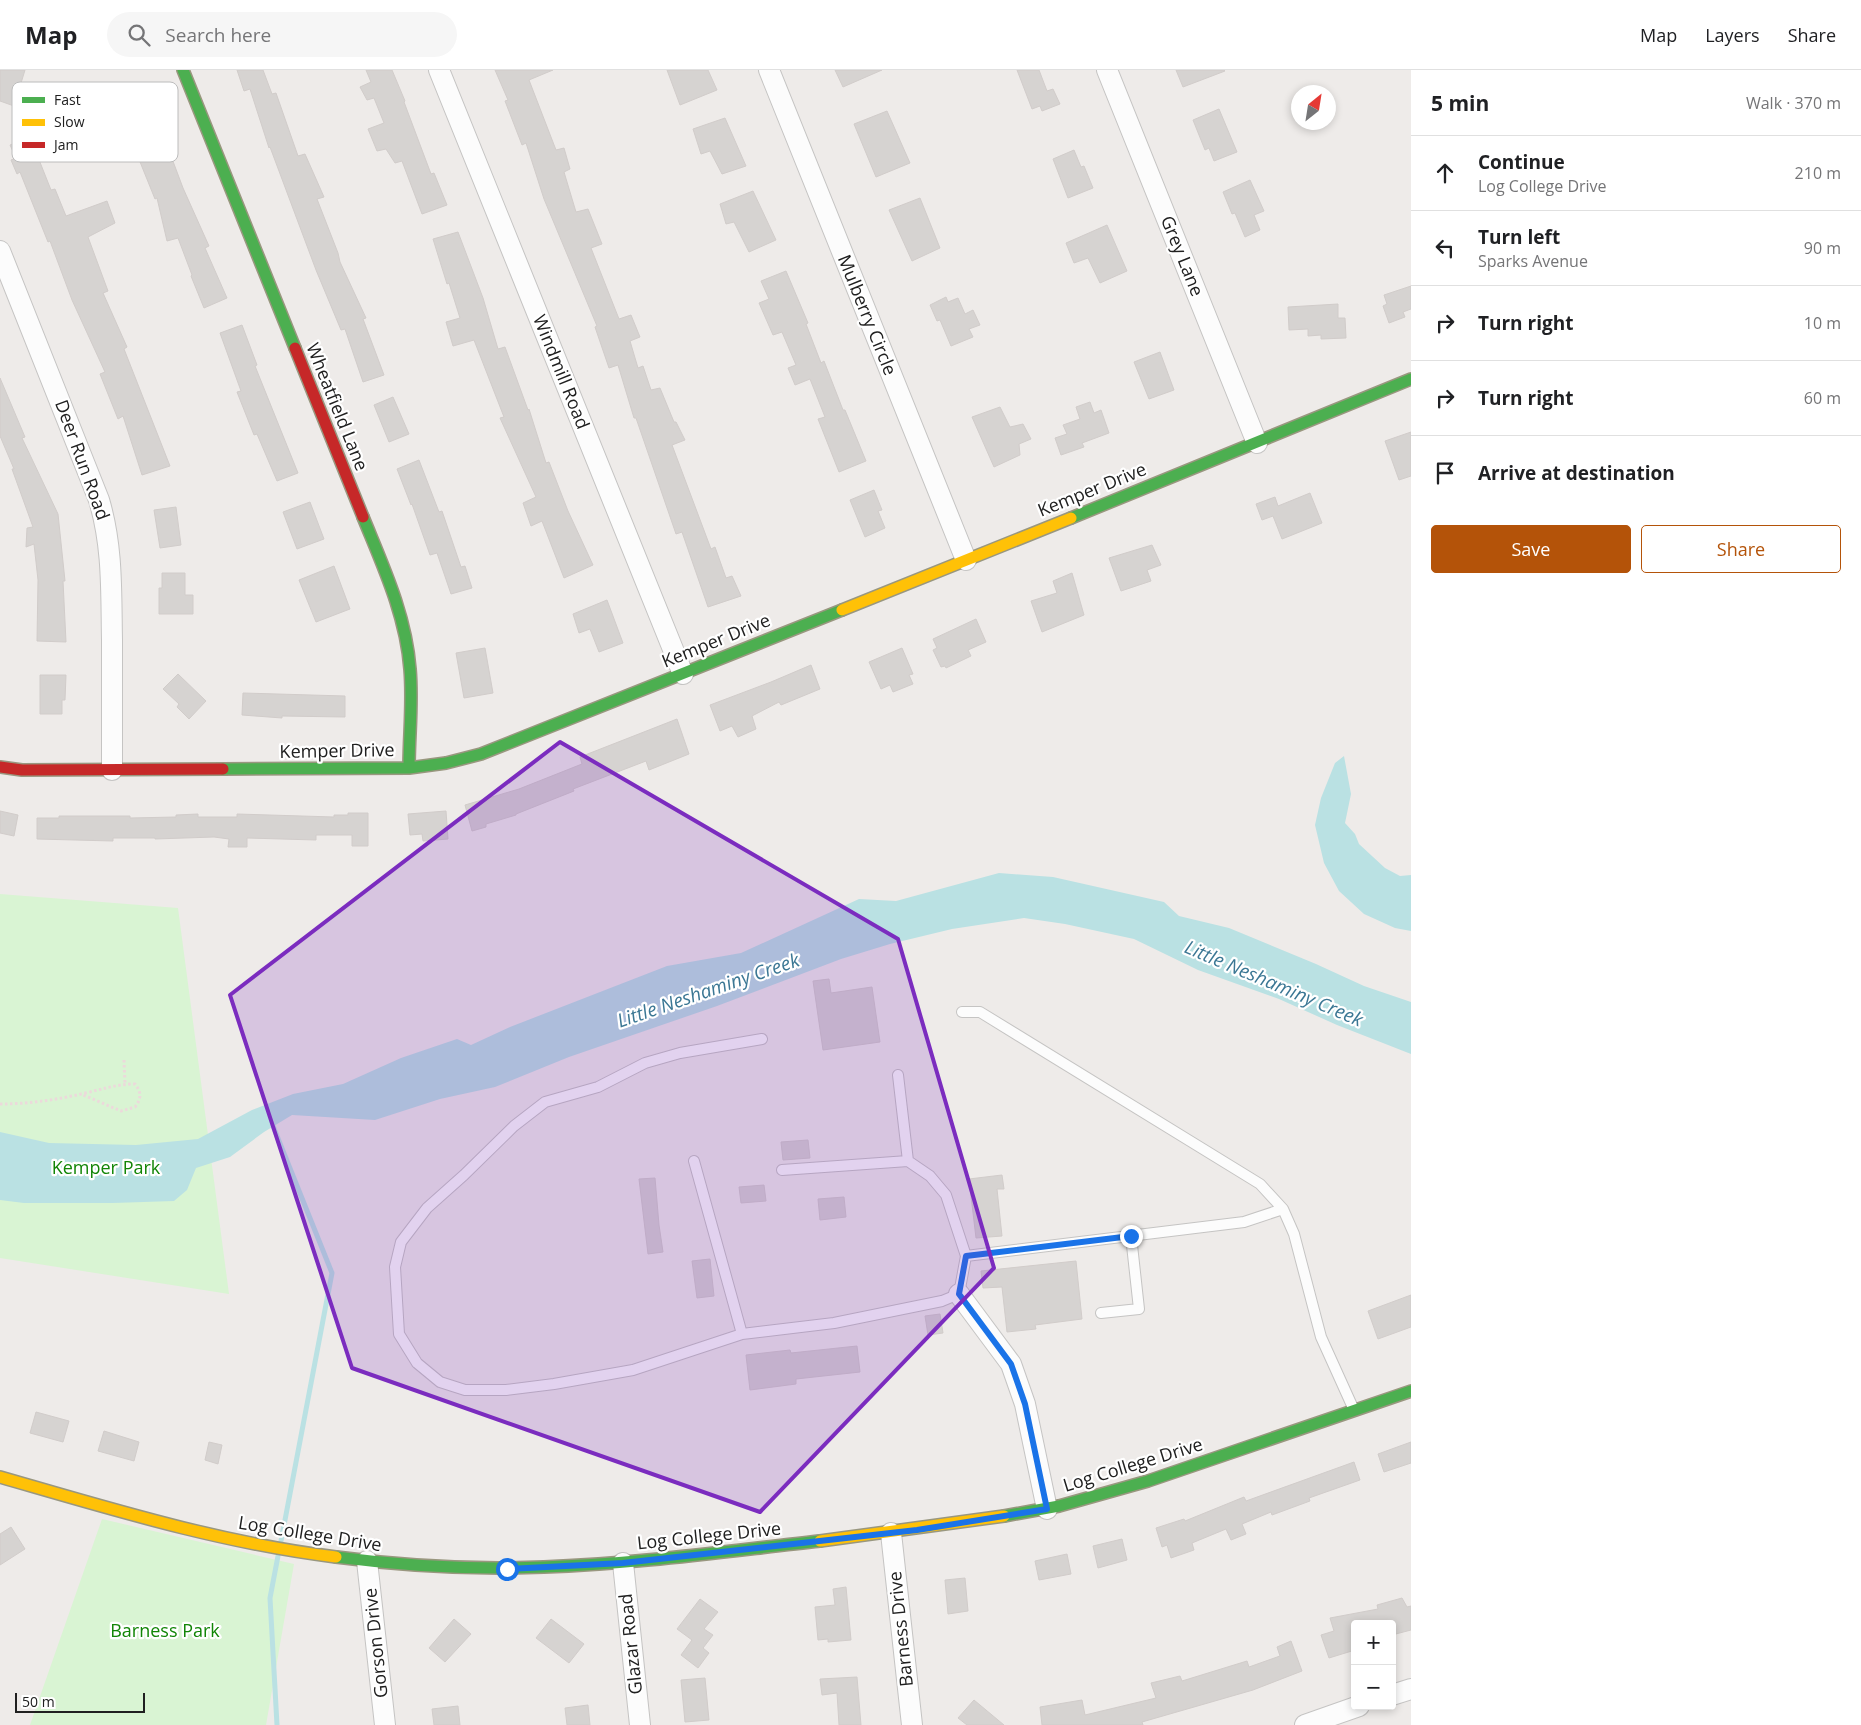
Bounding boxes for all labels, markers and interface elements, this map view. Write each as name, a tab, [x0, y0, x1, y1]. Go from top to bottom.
search box	[107, 12, 457, 57]
text: Map	[25, 18, 77, 51]
icon: search	[125, 21, 153, 49]
text: Search here	[165, 22, 271, 48]
text: Map	[1640, 23, 1677, 47]
text: Layers	[1705, 23, 1760, 47]
text: Share	[1788, 23, 1836, 47]
legend	[12, 82, 178, 162]
north arrow	[1291, 85, 1336, 130]
text: 5 min	[1431, 89, 1489, 117]
text: Fast	[54, 90, 81, 109]
text: Walk · 370 m	[1746, 92, 1841, 114]
text: Slow	[54, 112, 85, 131]
text: Jam	[52, 135, 79, 154]
text: Continue	[1478, 149, 1565, 175]
icon: ahead	[1431, 159, 1459, 187]
text: 210 m	[1795, 162, 1841, 184]
text: Log College Drive	[1478, 175, 1607, 197]
street label: Grey Lane	[1156, 212, 1210, 299]
text: Turn left	[1478, 224, 1560, 250]
icon: left	[1431, 234, 1459, 262]
text: 90 m	[1804, 237, 1841, 259]
text: Sparks Avenue	[1478, 250, 1588, 272]
street label: Mulberry Circle	[833, 251, 903, 378]
icon: right	[1431, 309, 1459, 337]
text: Turn right	[1478, 310, 1573, 336]
street label: Windmill Road	[528, 311, 596, 432]
text: 10 m	[1804, 312, 1841, 334]
street label: Wheatfield Lane	[301, 339, 374, 474]
icon: right	[1431, 384, 1459, 412]
text: Turn right	[1478, 385, 1573, 411]
text: 60 m	[1804, 387, 1841, 409]
street label: Deer Run Road	[50, 396, 116, 523]
street label: Kemper Drive	[1034, 456, 1149, 522]
icon: arrive	[1431, 459, 1459, 487]
text: Arrive at destination	[1478, 460, 1675, 486]
button: Save	[1431, 525, 1631, 573]
button: Share	[1641, 525, 1841, 573]
street label: Kemper Drive	[658, 607, 773, 673]
street label: Kemper Drive	[279, 737, 395, 763]
water label: Little Neshaminy Creek	[1181, 934, 1368, 1033]
water label: Little Neshaminy Creek	[613, 946, 803, 1033]
park label: Kemper Park	[52, 1155, 161, 1179]
route end	[1120, 1225, 1143, 1248]
street label: Log College Drive	[1060, 1431, 1205, 1497]
street label: Log College Drive	[237, 1510, 383, 1556]
street label: Log College Drive	[636, 1516, 782, 1555]
route start	[496, 1558, 519, 1581]
street label: Barness Drive	[882, 1570, 918, 1688]
street label: Gorson Drive	[357, 1587, 393, 1699]
street label: Glazar Road	[613, 1593, 647, 1696]
park label: Barness Park	[110, 1618, 220, 1642]
map controls	[1351, 1620, 1396, 1710]
button: +	[1351, 1620, 1396, 1665]
button: −	[1351, 1665, 1396, 1710]
scale bar	[15, 1690, 145, 1713]
text: 50 m	[22, 1692, 55, 1711]

